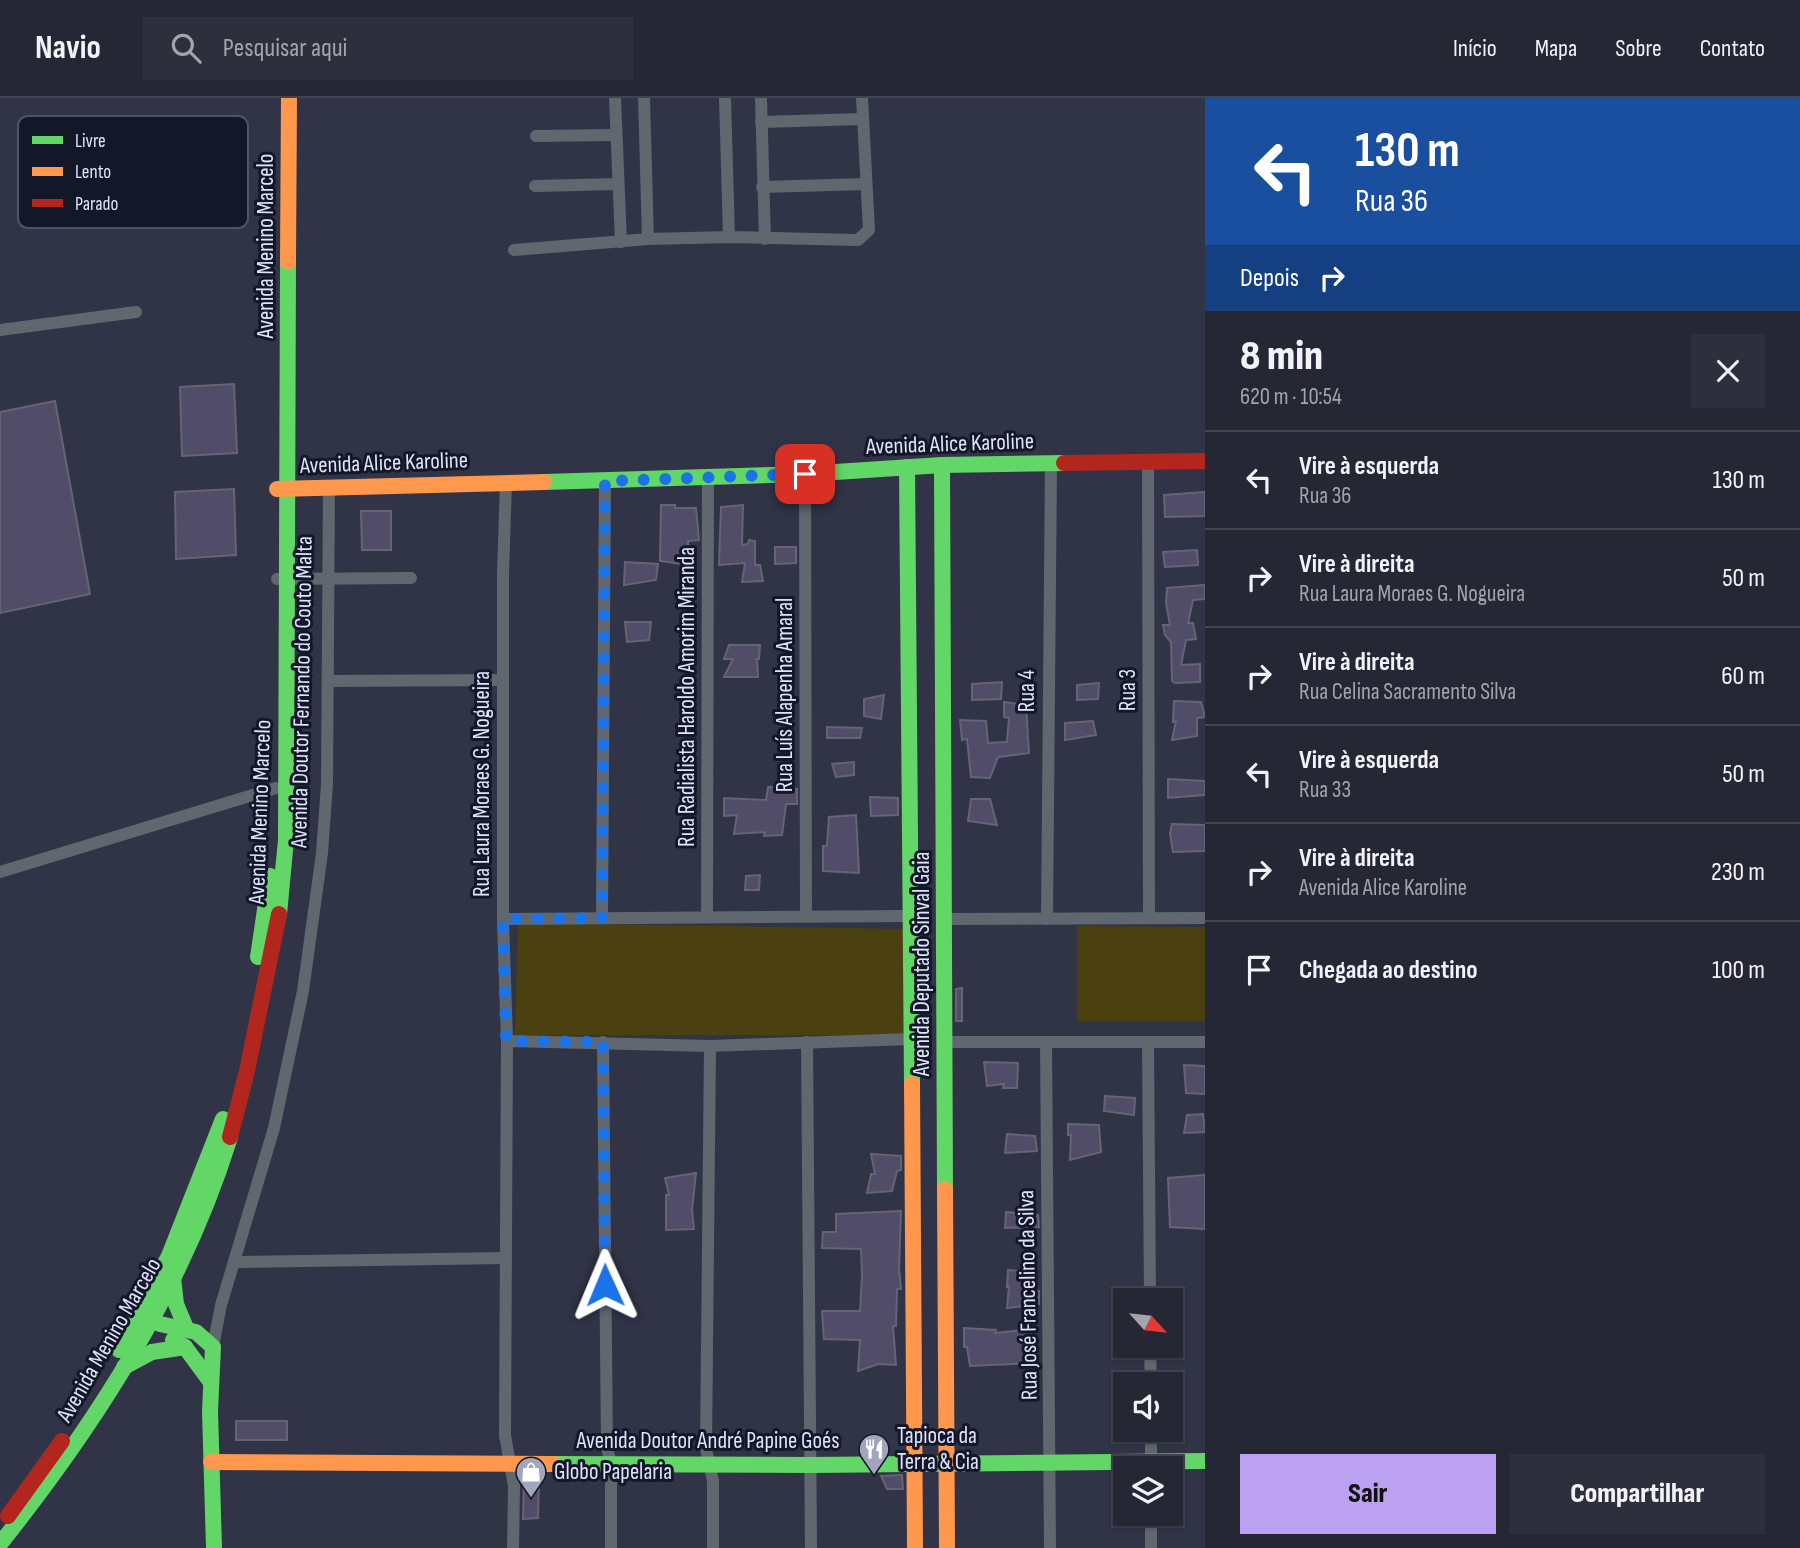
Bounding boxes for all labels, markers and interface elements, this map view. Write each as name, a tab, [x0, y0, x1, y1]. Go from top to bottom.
search box	[143, 17, 633, 80]
text: Navio	[35, 28, 101, 68]
icon: search	[167, 29, 205, 67]
text: Pesquisar aqui	[223, 33, 347, 64]
text: Início	[1453, 34, 1497, 63]
text: Mapa	[1535, 34, 1577, 63]
text: Sobre	[1615, 34, 1662, 63]
text: Contato	[1700, 34, 1765, 63]
legend	[18, 116, 248, 228]
text: 130 m	[1355, 122, 1460, 181]
icon: left	[1240, 126, 1331, 217]
text: Livre	[75, 130, 106, 153]
street label: Avenida Menino Marcelo	[252, 154, 280, 339]
text: Lento	[75, 161, 111, 184]
text: Rua 36	[1355, 182, 1428, 221]
text: Parado	[75, 193, 118, 216]
icon: right	[1313, 259, 1351, 297]
text: Depois	[1240, 263, 1299, 294]
text: 8 min	[1240, 331, 1323, 382]
button: close	[1691, 334, 1765, 408]
text: 620 m · 10:54	[1240, 383, 1342, 411]
street label: Avenida Alice Karoline	[865, 427, 1034, 461]
pin	[775, 444, 835, 504]
street label: Avenida Alice Karoline	[299, 446, 468, 480]
text: Vire à esquerda	[1299, 451, 1439, 482]
icon: arrive	[786, 455, 824, 493]
icon: left	[1240, 461, 1278, 499]
text: 130 m	[1713, 465, 1765, 496]
text: Rua 36	[1299, 482, 1351, 510]
street label: Avenida Doutor Fernando do Couto Malta	[285, 536, 319, 849]
street label: Rua Radialista Haroldo Amorim Miranda	[673, 547, 701, 847]
text: Vire à direita	[1299, 549, 1415, 580]
icon: right	[1240, 559, 1278, 597]
text: 50 m	[1722, 563, 1765, 594]
text: Rua Laura Moraes G. Nogueira	[1299, 580, 1525, 608]
street label: Rua Luís Alapenha Amaral	[771, 598, 799, 792]
text: Vire à direita	[1299, 647, 1415, 678]
icon: right	[1240, 657, 1278, 695]
text: 60 m	[1721, 661, 1765, 692]
street label: Rua 4	[1013, 669, 1041, 712]
street label: Rua 3	[1114, 669, 1142, 711]
street label: Rua Laura Moraes G. Nogueira	[468, 671, 496, 897]
text: Rua Celina Sacramento Silva	[1299, 678, 1516, 706]
street label: Avenida Menino Marcelo	[243, 719, 277, 906]
text: Vire à esquerda	[1299, 745, 1439, 776]
icon: left	[1240, 755, 1278, 793]
text: 50 m	[1722, 759, 1765, 790]
text: Rua 33	[1299, 776, 1351, 804]
text: Vire à direita	[1299, 843, 1415, 874]
street label: Avenida Deputado Sinval Gaia	[908, 852, 936, 1077]
icon: right	[1240, 853, 1278, 891]
text: 230 m	[1711, 857, 1765, 888]
text: Avenida Alice Karoline	[1299, 874, 1467, 902]
icon: arrive	[1240, 951, 1278, 989]
text: Chegada ao destino	[1299, 955, 1478, 986]
text: 100 m	[1712, 955, 1765, 986]
street label: Rua José Francelino da Silva	[1012, 1190, 1044, 1400]
position arrow	[568, 1248, 642, 1322]
street label: Avenida Menino Marcelo	[50, 1253, 167, 1428]
north arrow	[1113, 1288, 1183, 1358]
map controls	[1113, 1288, 1183, 1526]
button: sound	[1113, 1372, 1183, 1442]
place label: Tapioca da Terra & Cia	[897, 1422, 979, 1476]
street label: Avenida Doutor André Papine Goés	[575, 1427, 840, 1455]
restaurant icon: Tapioca da Terra & Cia	[857, 1432, 891, 1476]
button: Sair	[1240, 1454, 1496, 1534]
button: Compartilhar	[1510, 1454, 1765, 1534]
shop icon: Globo Papelaria	[514, 1455, 548, 1499]
button: layers	[1113, 1456, 1183, 1526]
place label: Globo Papelaria	[554, 1458, 672, 1486]

